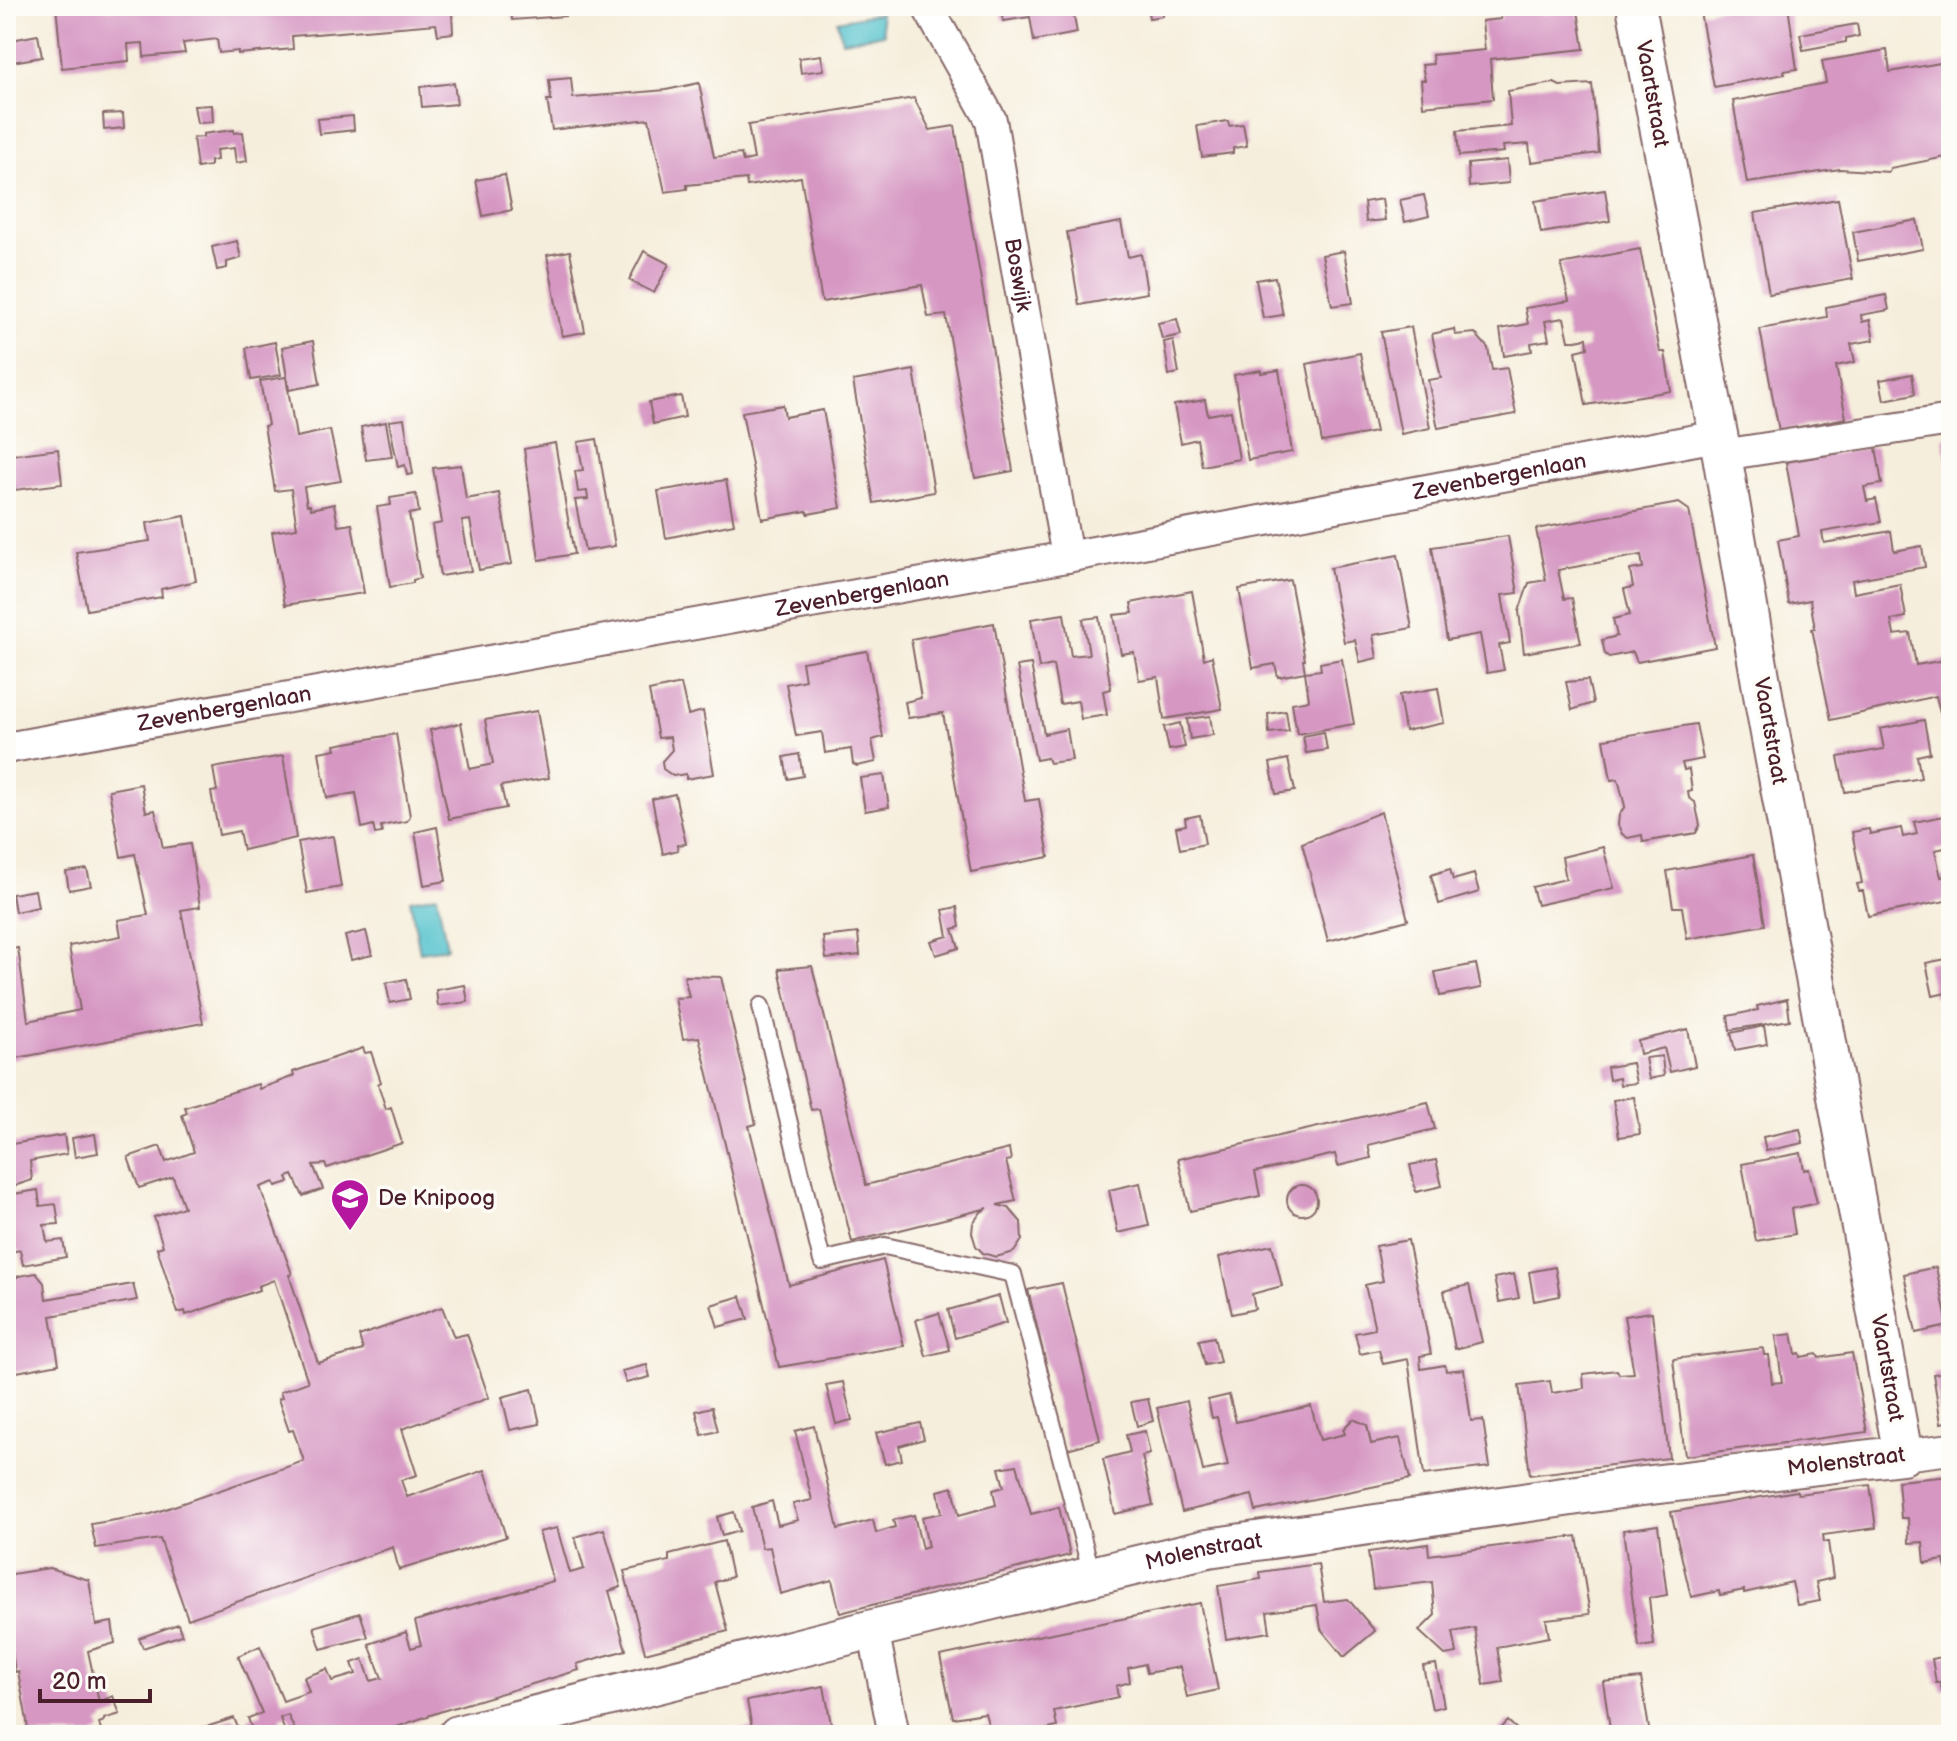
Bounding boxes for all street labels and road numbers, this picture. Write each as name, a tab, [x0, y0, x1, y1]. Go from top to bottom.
street label: Vaartstraat	[1629, 38, 1675, 150]
street label: Boswijk	[998, 236, 1038, 314]
street label: Zevenbergenlaan	[1410, 447, 1588, 506]
street label: Zevenbergenlaan	[772, 565, 951, 623]
street label: Vaartstraat	[1747, 675, 1793, 787]
street label: Zevenbergenlaan	[135, 680, 313, 738]
street label: Vaartstraat	[1864, 1312, 1910, 1424]
street label: Molenstraat	[1786, 1441, 1907, 1483]
street label: Molenstraat	[1142, 1527, 1264, 1576]

